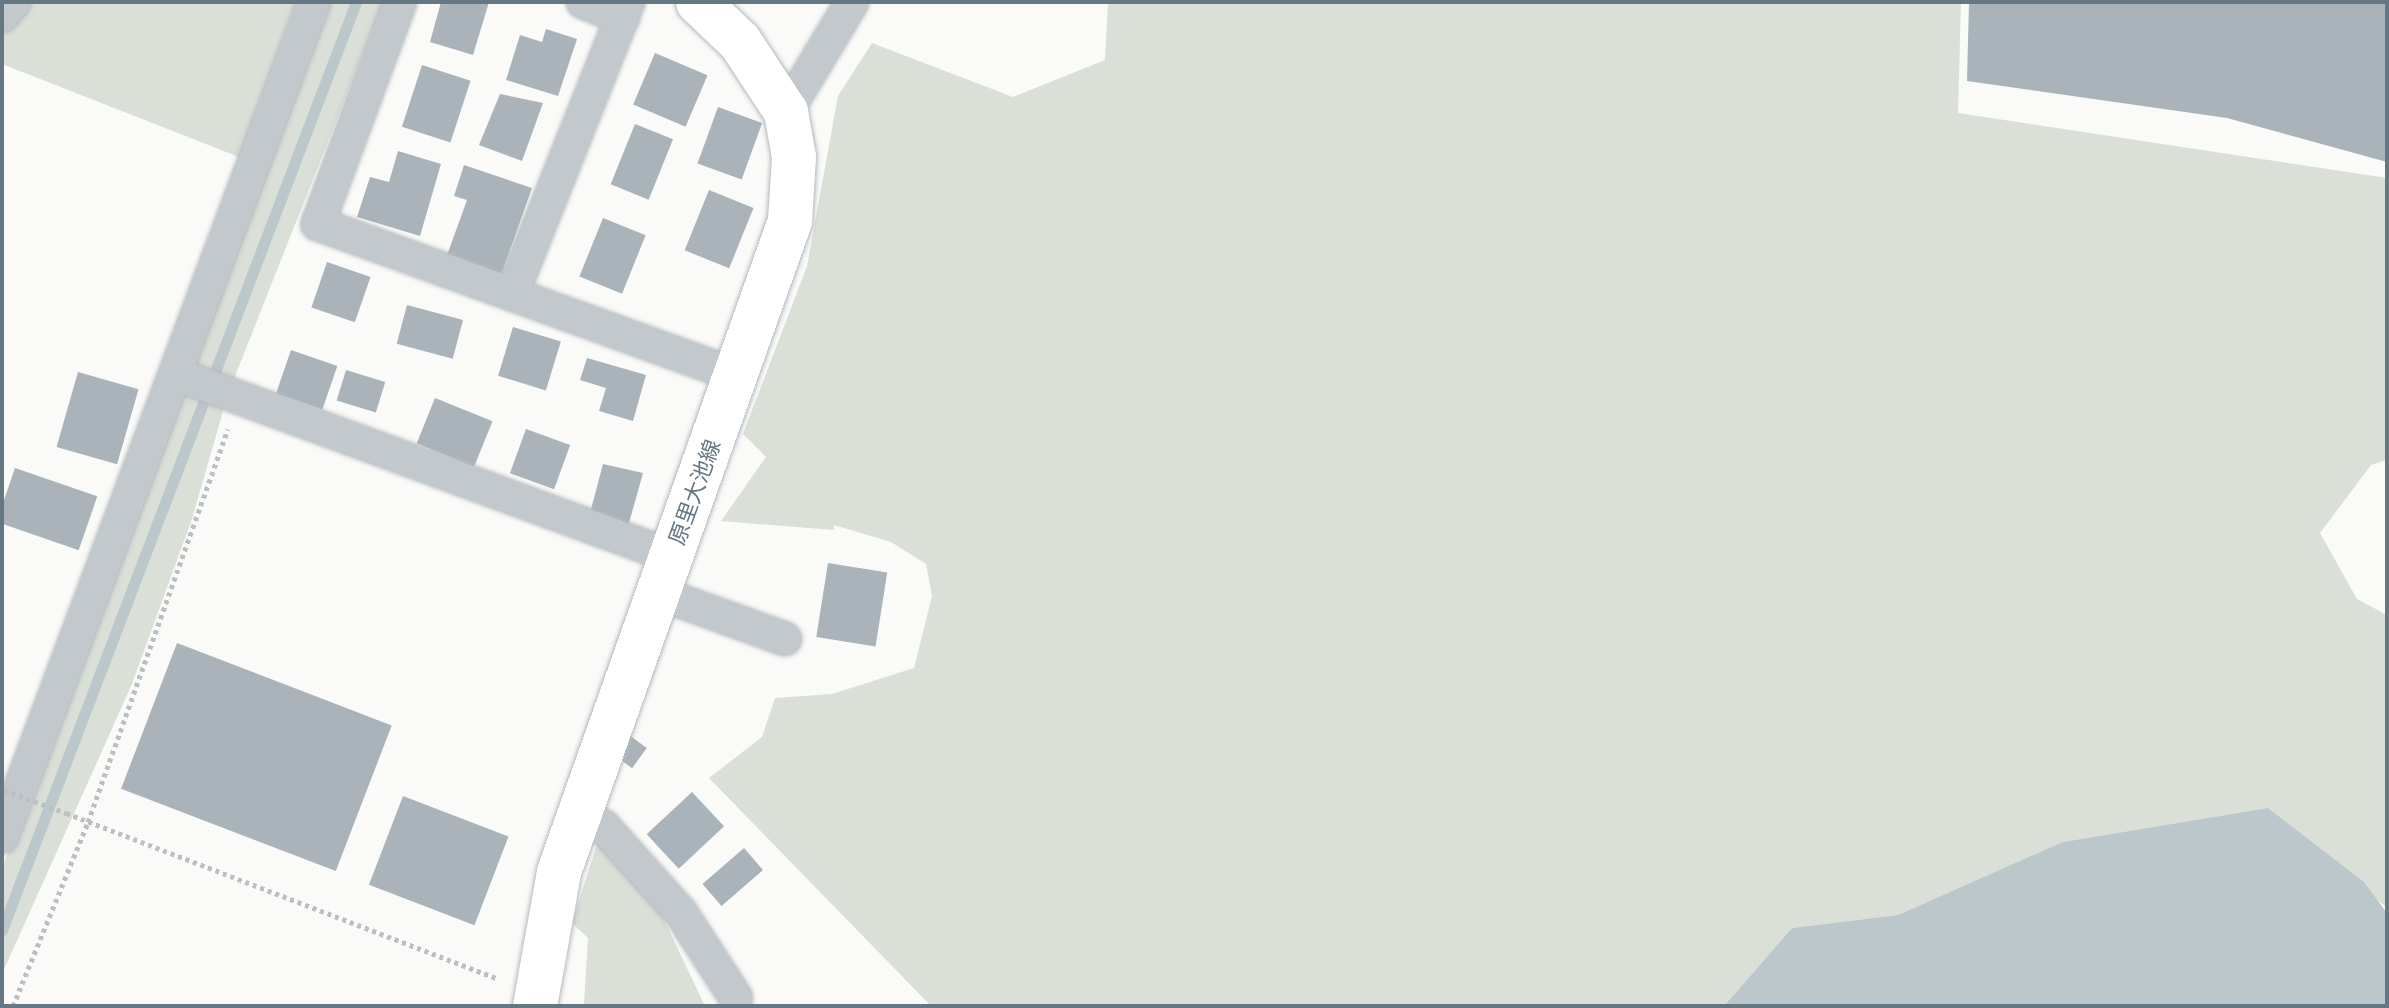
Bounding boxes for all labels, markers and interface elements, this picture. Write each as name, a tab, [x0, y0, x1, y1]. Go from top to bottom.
street label: 原里大池線	[663, 436, 725, 548]

